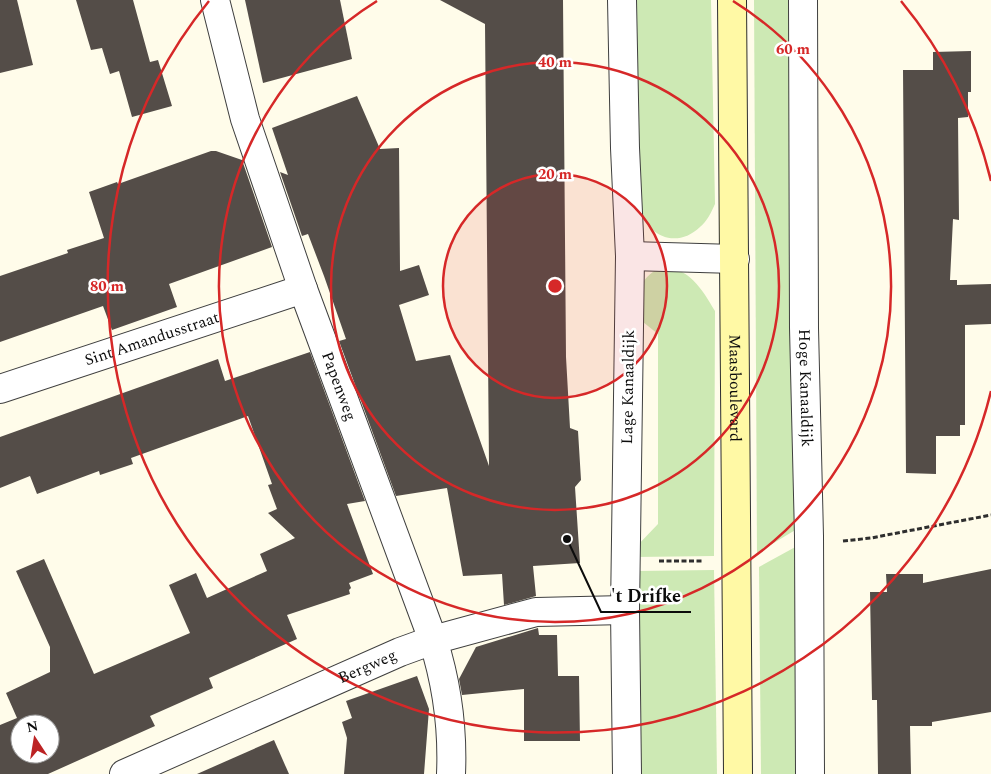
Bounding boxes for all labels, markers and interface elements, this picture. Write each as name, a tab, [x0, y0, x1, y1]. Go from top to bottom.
text: 60 m	[776, 38, 811, 61]
text: 40 m	[538, 51, 573, 74]
text: 20 m	[538, 163, 573, 186]
text: 80 m	[90, 275, 125, 298]
centre of rings	[546, 277, 564, 295]
street label: Sint Amandusstraat	[81, 305, 223, 372]
street label: Hoge Kanaaldijk	[792, 328, 819, 448]
street label: Lage Kanaaldijk	[615, 329, 641, 444]
street label: Maasboulevard	[723, 334, 747, 442]
street label: Papenweg	[315, 348, 363, 424]
callout: 't Drifke	[601, 579, 691, 612]
text: 't Drifke	[611, 583, 681, 610]
street label: Bergweg	[334, 643, 401, 690]
north arrow	[10, 714, 60, 764]
text: N	[25, 715, 40, 738]

